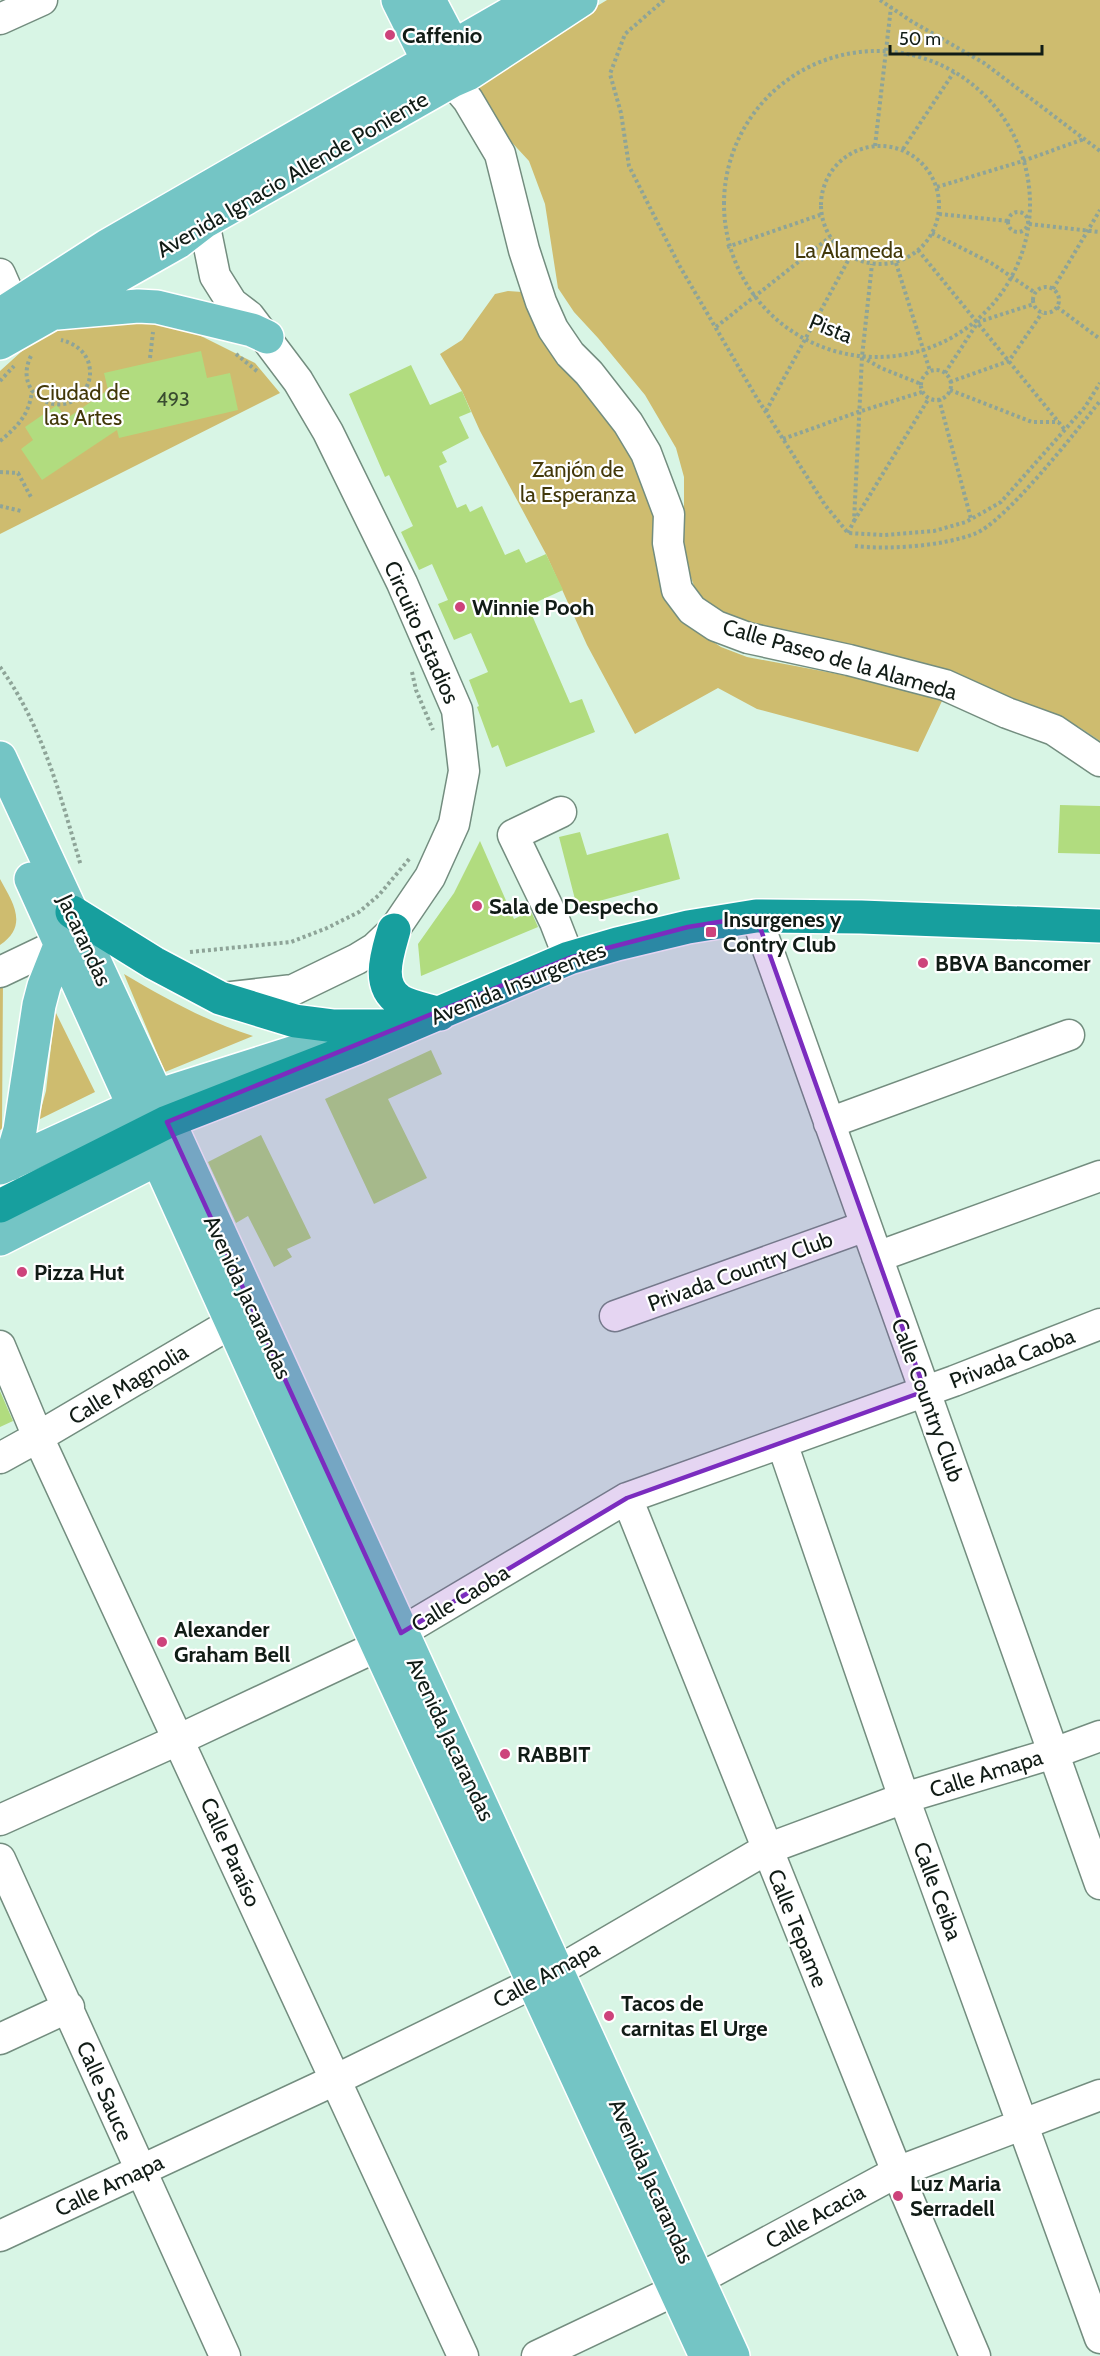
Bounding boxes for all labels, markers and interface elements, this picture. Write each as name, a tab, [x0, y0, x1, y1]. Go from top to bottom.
scale bar	[890, 18, 1042, 56]
place label: Caffenio	[402, 22, 482, 49]
marker: Caffenio	[383, 28, 397, 42]
text: 50 m	[899, 28, 941, 50]
street label: Avenida Ignacio Allende Poniente	[152, 85, 433, 263]
park label: La Alameda	[794, 237, 904, 264]
street label: Pista	[805, 308, 857, 349]
park label: Ciudad de las Artes	[36, 379, 130, 431]
house number: 493	[156, 387, 190, 411]
park label: Zanjón de la Esperanza	[520, 456, 636, 508]
street label: Circuito Estadios	[378, 557, 465, 708]
place label: Winnie Pooh	[472, 594, 594, 621]
marker: Winnie Pooh	[453, 600, 467, 614]
street label: Calle Paseo de la Alameda	[720, 613, 961, 706]
street label: Jacarandas	[51, 889, 118, 990]
place label: Sala de Despecho	[489, 893, 658, 920]
marker: Sala de Despecho	[470, 899, 484, 913]
place label: Insurgenes y Contry Club	[723, 906, 842, 958]
marker: Insurgenes y Contry Club	[704, 925, 718, 939]
street label: Avenida Insurgentes	[427, 936, 610, 1031]
place label: BBVA Bancomer	[935, 950, 1091, 977]
marker: BBVA Bancomer	[916, 956, 930, 970]
street label: Avenida Jacarandas	[198, 1211, 297, 1383]
street label: Privada Country Club	[644, 1225, 836, 1317]
place label: Pizza Hut	[34, 1259, 125, 1286]
marker: Pizza Hut	[15, 1265, 29, 1279]
street label: Calle Country Club	[885, 1314, 970, 1486]
street label: Privada Caoba	[946, 1322, 1079, 1395]
street label: Calle Magnolia	[64, 1338, 193, 1431]
street label: Calle Caoba	[406, 1558, 515, 1638]
place label: Alexander Graham Bell	[174, 1616, 291, 1668]
marker: Alexander Graham Bell	[155, 1635, 169, 1649]
street label: Avenida Jacarandas	[401, 1653, 500, 1825]
place label: RABBIT	[517, 1741, 590, 1768]
street label: Calle Amapa	[926, 1743, 1046, 1803]
marker: RABBIT	[498, 1747, 512, 1761]
street label: Calle Paraíso	[194, 1793, 267, 1911]
street label: Calle Ceiba	[907, 1838, 968, 1944]
street label: Calle Tepame	[762, 1865, 834, 1991]
street label: Calle Amapa	[488, 1935, 605, 2014]
place label: Tacos de carnitas El Urge	[621, 1990, 768, 2042]
marker: Tacos de carnitas El Urge	[602, 2009, 616, 2023]
street label: Calle Sauce	[71, 2037, 139, 2145]
street label: Avenida Jacarandas	[603, 2095, 700, 2268]
street label: Calle Amapa	[51, 2148, 168, 2222]
place label: Luz Maria Serradell	[910, 2170, 1001, 2222]
street label: Calle Acacia	[761, 2178, 870, 2255]
marker: Luz Maria Serradell	[891, 2189, 905, 2203]

